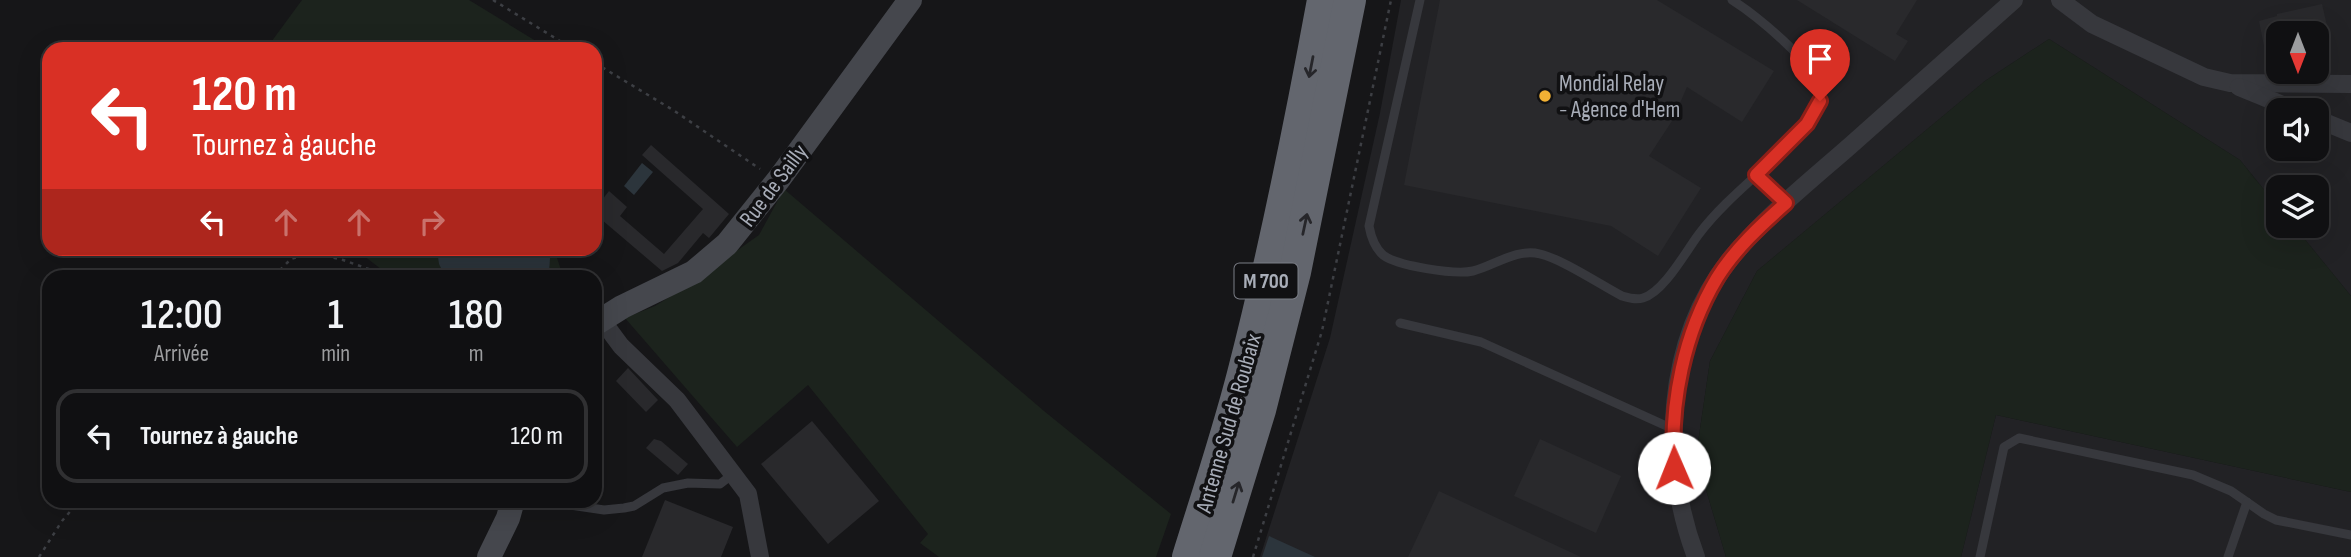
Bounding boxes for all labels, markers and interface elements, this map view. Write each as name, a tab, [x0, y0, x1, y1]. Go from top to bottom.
north arrow	[2266, 21, 2329, 84]
map controls	[2266, 21, 2329, 238]
pin	[1790, 29, 1850, 101]
icon: arrive	[1801, 40, 1839, 78]
one-way arrow	[1303, 55, 1317, 78]
text: 120 m	[192, 66, 297, 125]
icon: left	[77, 70, 168, 161]
place label: Mondial Relay - Agence d'Hem	[1559, 70, 1680, 124]
marker: Mondial Relay - Agence d'Hem	[1537, 88, 1553, 104]
button: sound	[2266, 98, 2329, 161]
text: Tournez à gauche	[192, 126, 377, 165]
street label: Rue de Sailly	[734, 139, 814, 232]
button: layers	[2266, 175, 2329, 238]
icon: left	[194, 203, 232, 241]
icon: ahead	[267, 203, 305, 241]
icon: ahead	[340, 203, 378, 241]
icon: right	[413, 203, 451, 241]
one-way arrow	[1298, 213, 1312, 236]
road number: M 700	[1234, 264, 1298, 298]
text: 12:00	[141, 290, 223, 341]
text: 1	[328, 290, 344, 341]
text: 180	[449, 290, 503, 341]
street label: Antenne Sud de Roubaix	[1190, 330, 1268, 517]
text: Arrivée	[154, 340, 209, 368]
text: min	[321, 340, 350, 368]
text: m	[469, 340, 483, 368]
icon: left	[81, 417, 119, 455]
text: Tournez à gauche	[140, 421, 298, 452]
text: 120 m	[510, 421, 563, 452]
position arrow	[1637, 431, 1711, 505]
one-way arrow	[1230, 481, 1243, 503]

